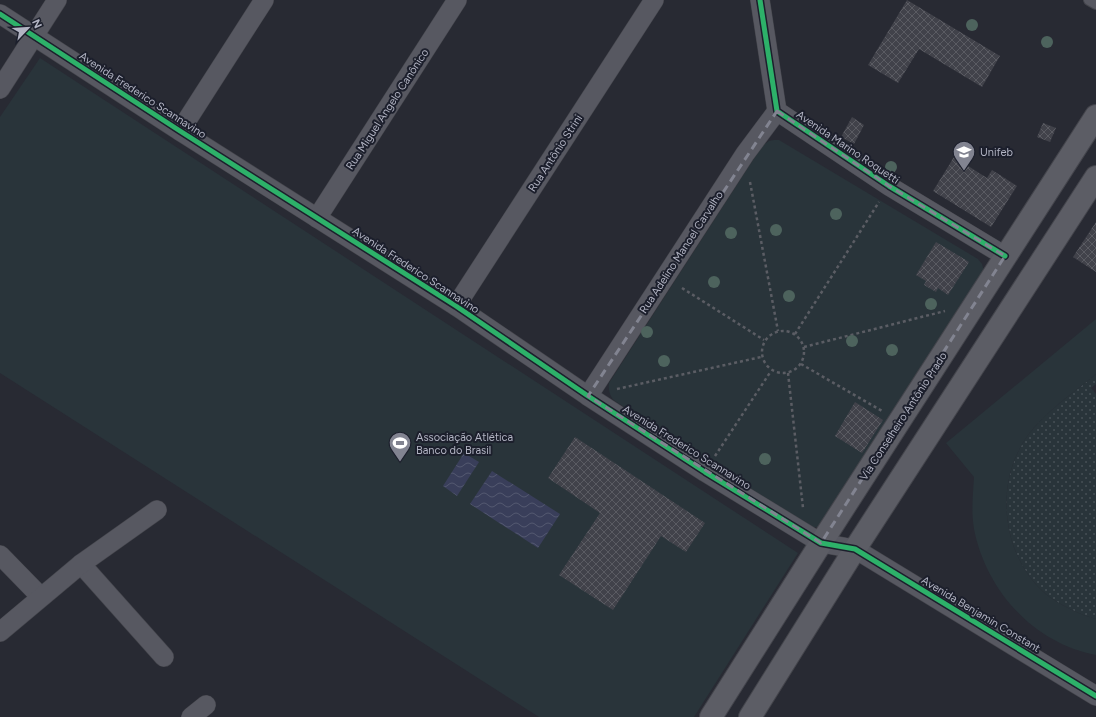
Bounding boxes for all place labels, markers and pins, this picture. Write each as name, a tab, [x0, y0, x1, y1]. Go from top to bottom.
school or university icon: Unifeb	[951, 139, 977, 172]
place label: Unifeb	[980, 146, 1013, 159]
sports icon: Associação Atlética Banco do Brasil	[387, 430, 413, 463]
place label: Associação Atlética Banco do Brasil	[416, 431, 513, 457]

